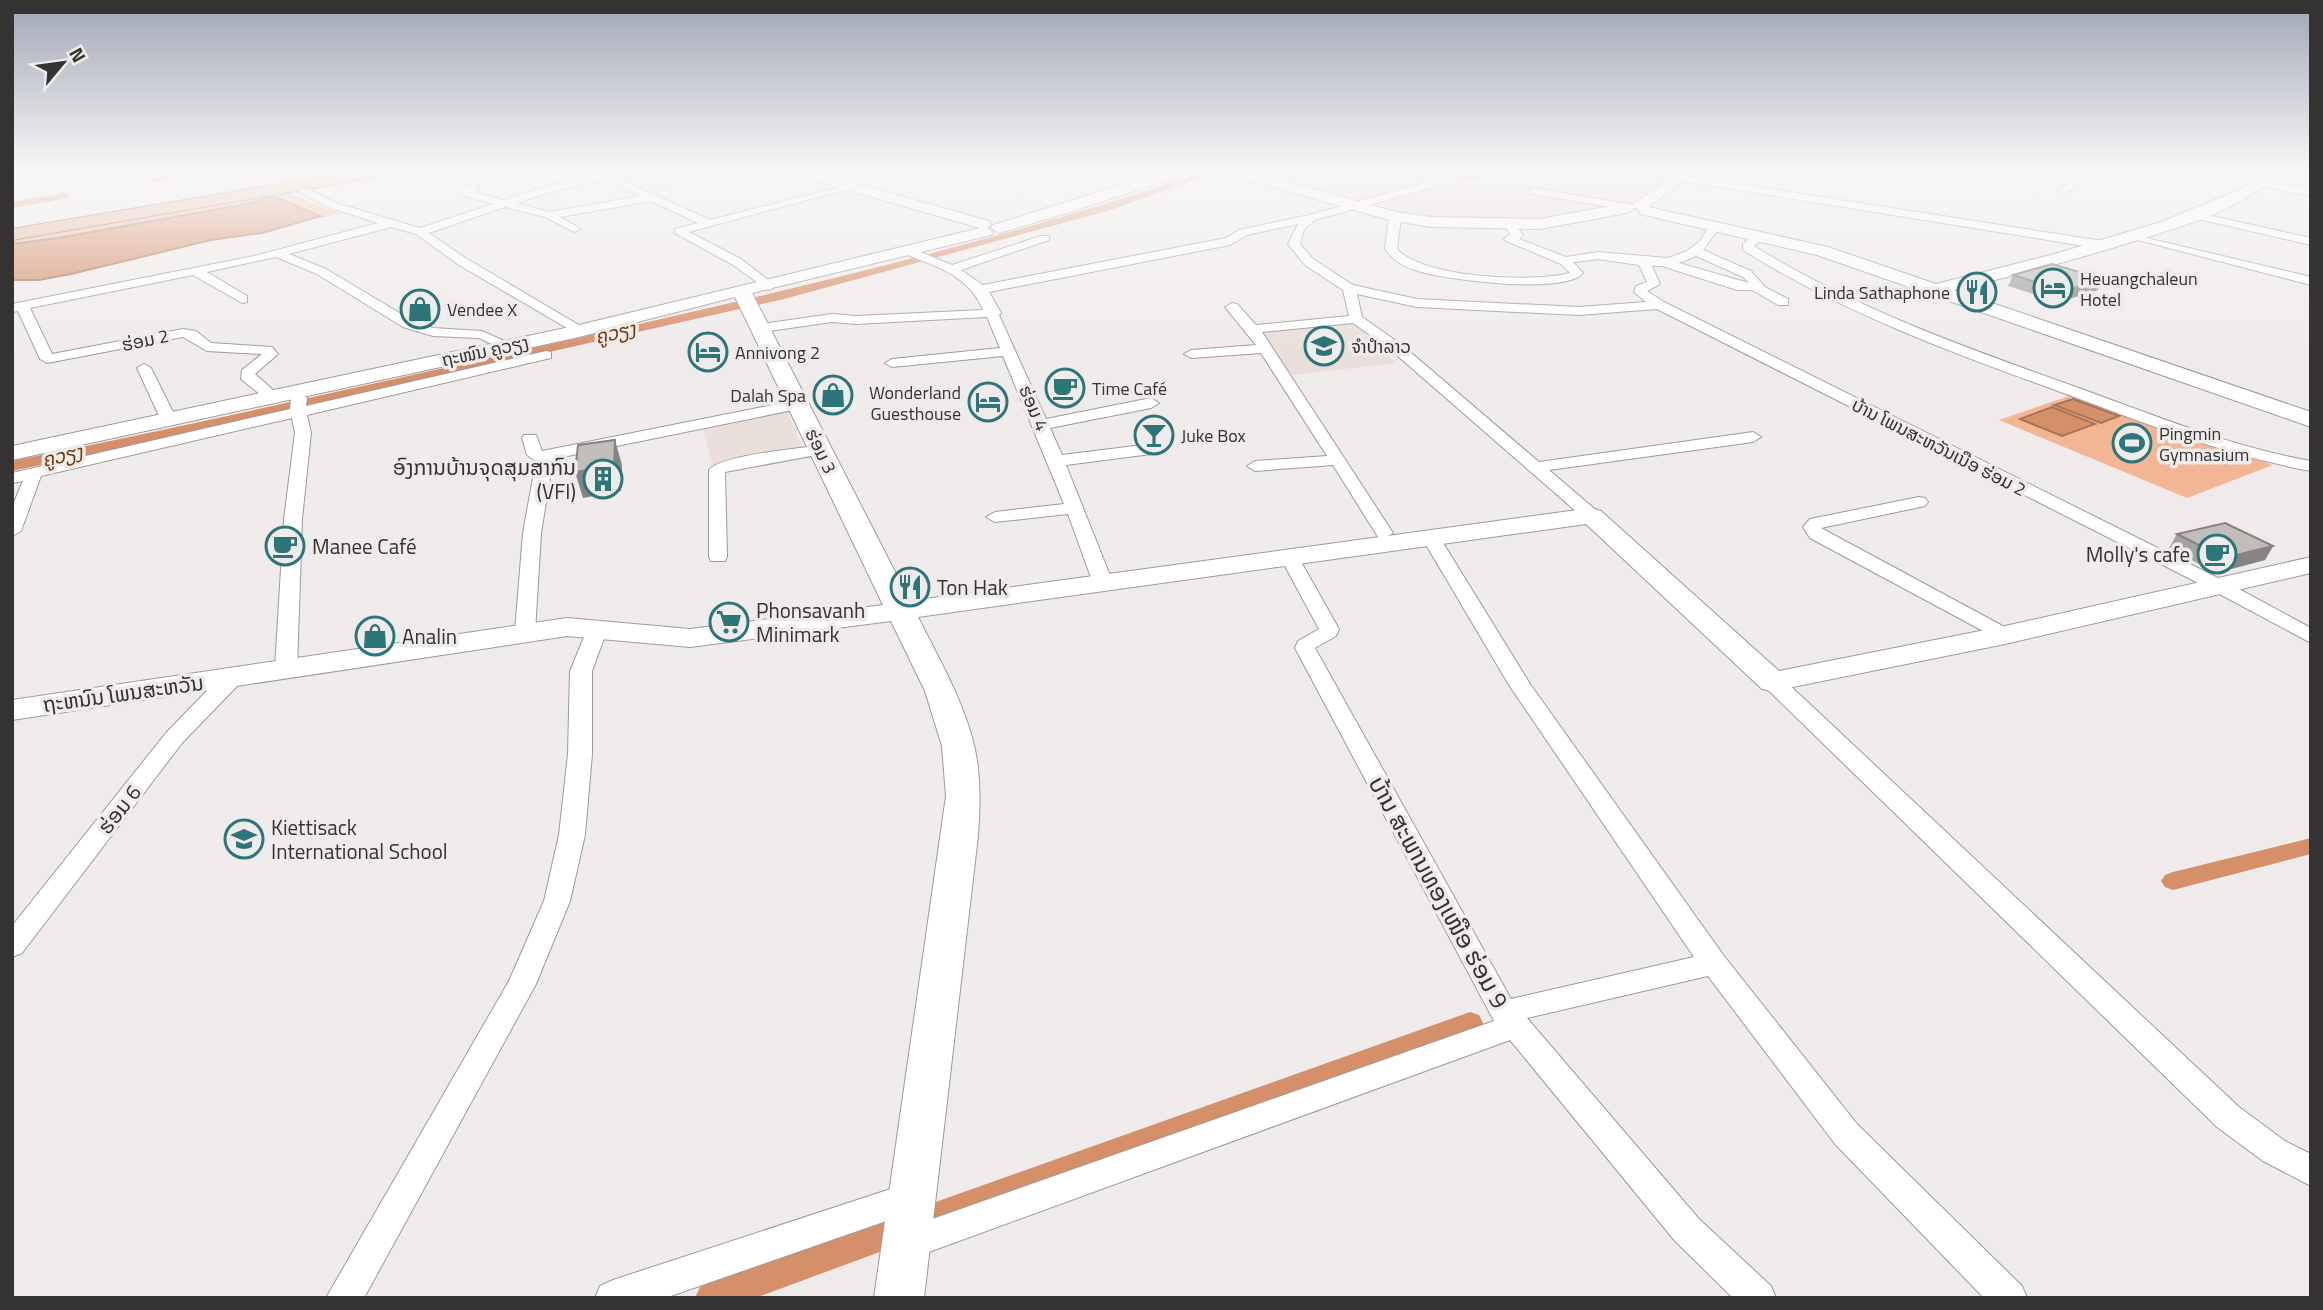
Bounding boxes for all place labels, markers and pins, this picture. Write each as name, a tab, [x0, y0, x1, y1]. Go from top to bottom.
place label: Heuangchaleun Hotel	[2080, 265, 2198, 313]
hotel icon: Heuangchaleun Hotel	[2032, 267, 2074, 309]
restaurant icon: Linda Sathaphone	[1956, 271, 1998, 313]
place label: Linda Sathaphone	[1814, 279, 1950, 306]
shop icon: Vendee X	[399, 288, 441, 330]
place label: Vendee X	[447, 296, 517, 323]
school or university icon: ຈຳປຳລາວ	[1303, 325, 1345, 367]
hotel icon: Annivong 2	[687, 331, 729, 373]
place label: ຈຳປຳລາວ	[1351, 333, 1411, 360]
place label: Annivong 2	[735, 339, 820, 366]
cafe icon: Time Café	[1044, 367, 1086, 409]
shop icon: Dalah Spa	[812, 374, 854, 416]
place label: Time Café	[1092, 375, 1167, 402]
place label: Wonderland Guesthouse	[869, 379, 961, 427]
hotel icon: Wonderland Guesthouse	[967, 381, 1009, 423]
place label: Dalah Spa	[730, 382, 806, 409]
bar icon: Juke Box	[1133, 414, 1175, 456]
place label: Pingmin Gymnasium	[2159, 420, 2249, 468]
place label: Juke Box	[1181, 422, 1246, 449]
sports icon: Pingmin Gymnasium	[2111, 422, 2153, 464]
place label: ອົງການບ້ານຈຸດສຸມສາກົນ (VFI)	[393, 451, 576, 507]
building icon: ອົງການບ້ານຈຸດສຸມສາກົນ (VFI)	[582, 458, 624, 500]
cafe icon: Manee Café	[264, 525, 306, 567]
place label: Manee Café	[312, 530, 417, 562]
cafe icon: Molly's cafe	[2196, 533, 2238, 575]
place label: Molly's cafe	[2086, 538, 2190, 570]
restaurant icon: Ton Hak	[889, 566, 931, 608]
place label: Ton Hak	[937, 571, 1008, 603]
place label: Phonsavanh Minimark	[756, 594, 865, 650]
supermarket icon: Phonsavanh Minimark	[708, 601, 750, 643]
shop icon: Analin	[354, 615, 396, 657]
place label: Analin	[402, 620, 457, 652]
place label: Kiettisack International School	[271, 811, 448, 867]
school or university icon: Kiettisack International School	[223, 818, 265, 860]

